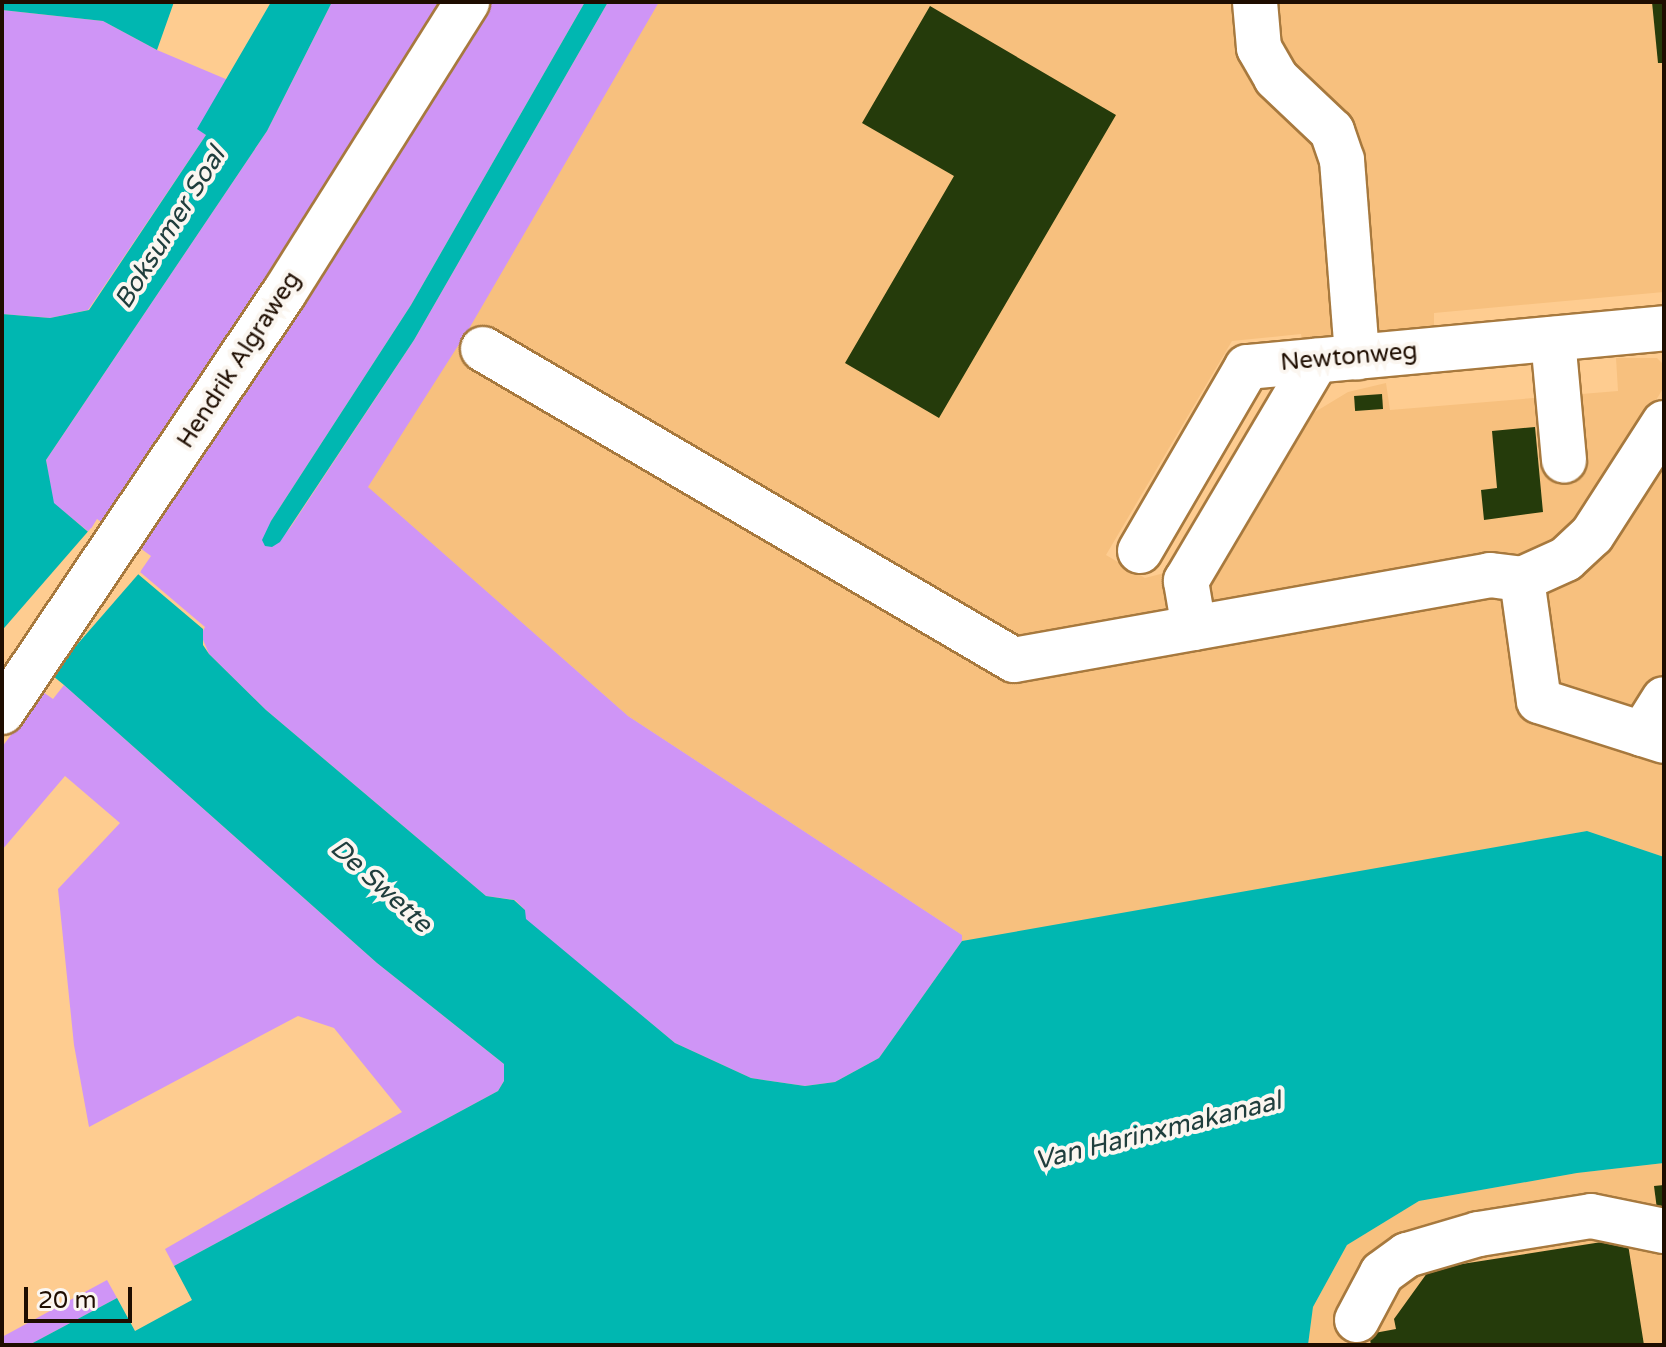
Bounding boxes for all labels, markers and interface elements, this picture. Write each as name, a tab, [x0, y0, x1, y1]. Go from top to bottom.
water label: Boksumer Soal	[108, 142, 232, 314]
street label: Hendrik Algraweg	[171, 266, 307, 454]
street label: Newtonweg	[1279, 337, 1419, 377]
water label: De Swette	[324, 833, 438, 939]
water label: Van Harinxmakanaal	[1032, 1085, 1284, 1177]
scale bar	[28, 1271, 136, 1321]
text: 20 m	[38, 1286, 96, 1315]

